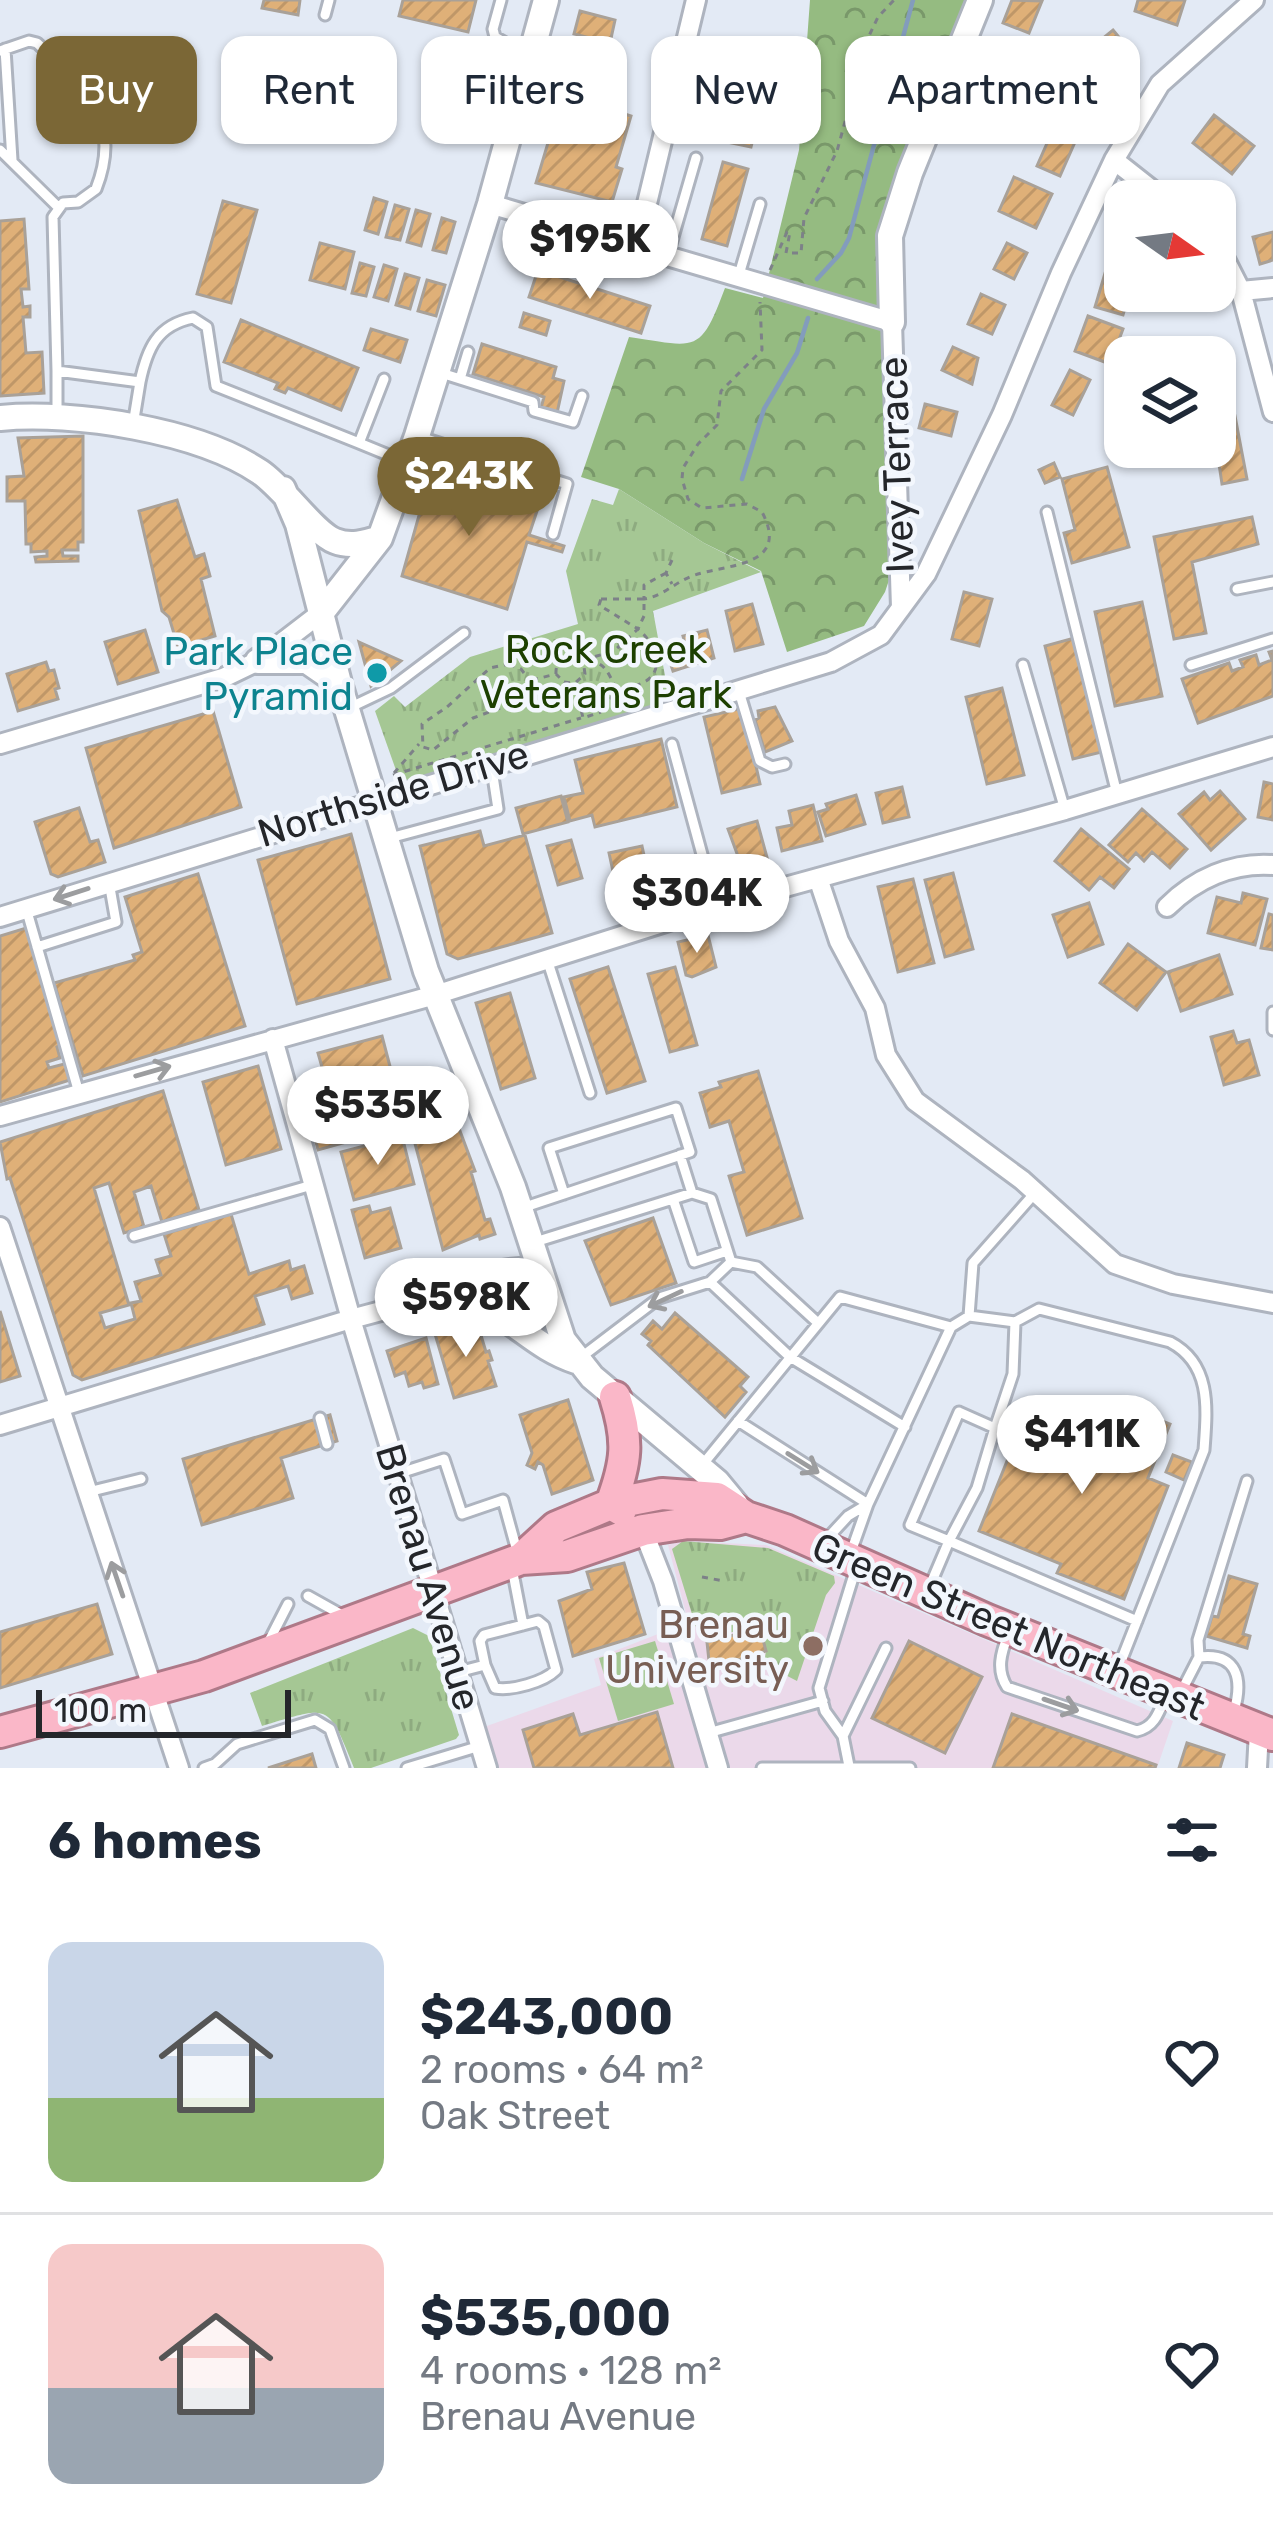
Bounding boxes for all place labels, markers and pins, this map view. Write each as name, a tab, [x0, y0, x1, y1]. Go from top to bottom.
pin: $195K	[506, 200, 674, 302]
pin: $243K	[385, 437, 553, 539]
place label: Park Place Pyramid	[163, 629, 353, 720]
marker: Park Place Pyramid	[364, 660, 390, 686]
pin: $304K	[613, 854, 781, 956]
pin: $535K	[294, 1066, 462, 1168]
pin: $598K	[382, 1258, 550, 1360]
pin: $411K	[998, 1395, 1166, 1497]
place label: Brenau University	[605, 1602, 789, 1693]
marker: Brenau University	[800, 1633, 826, 1659]

